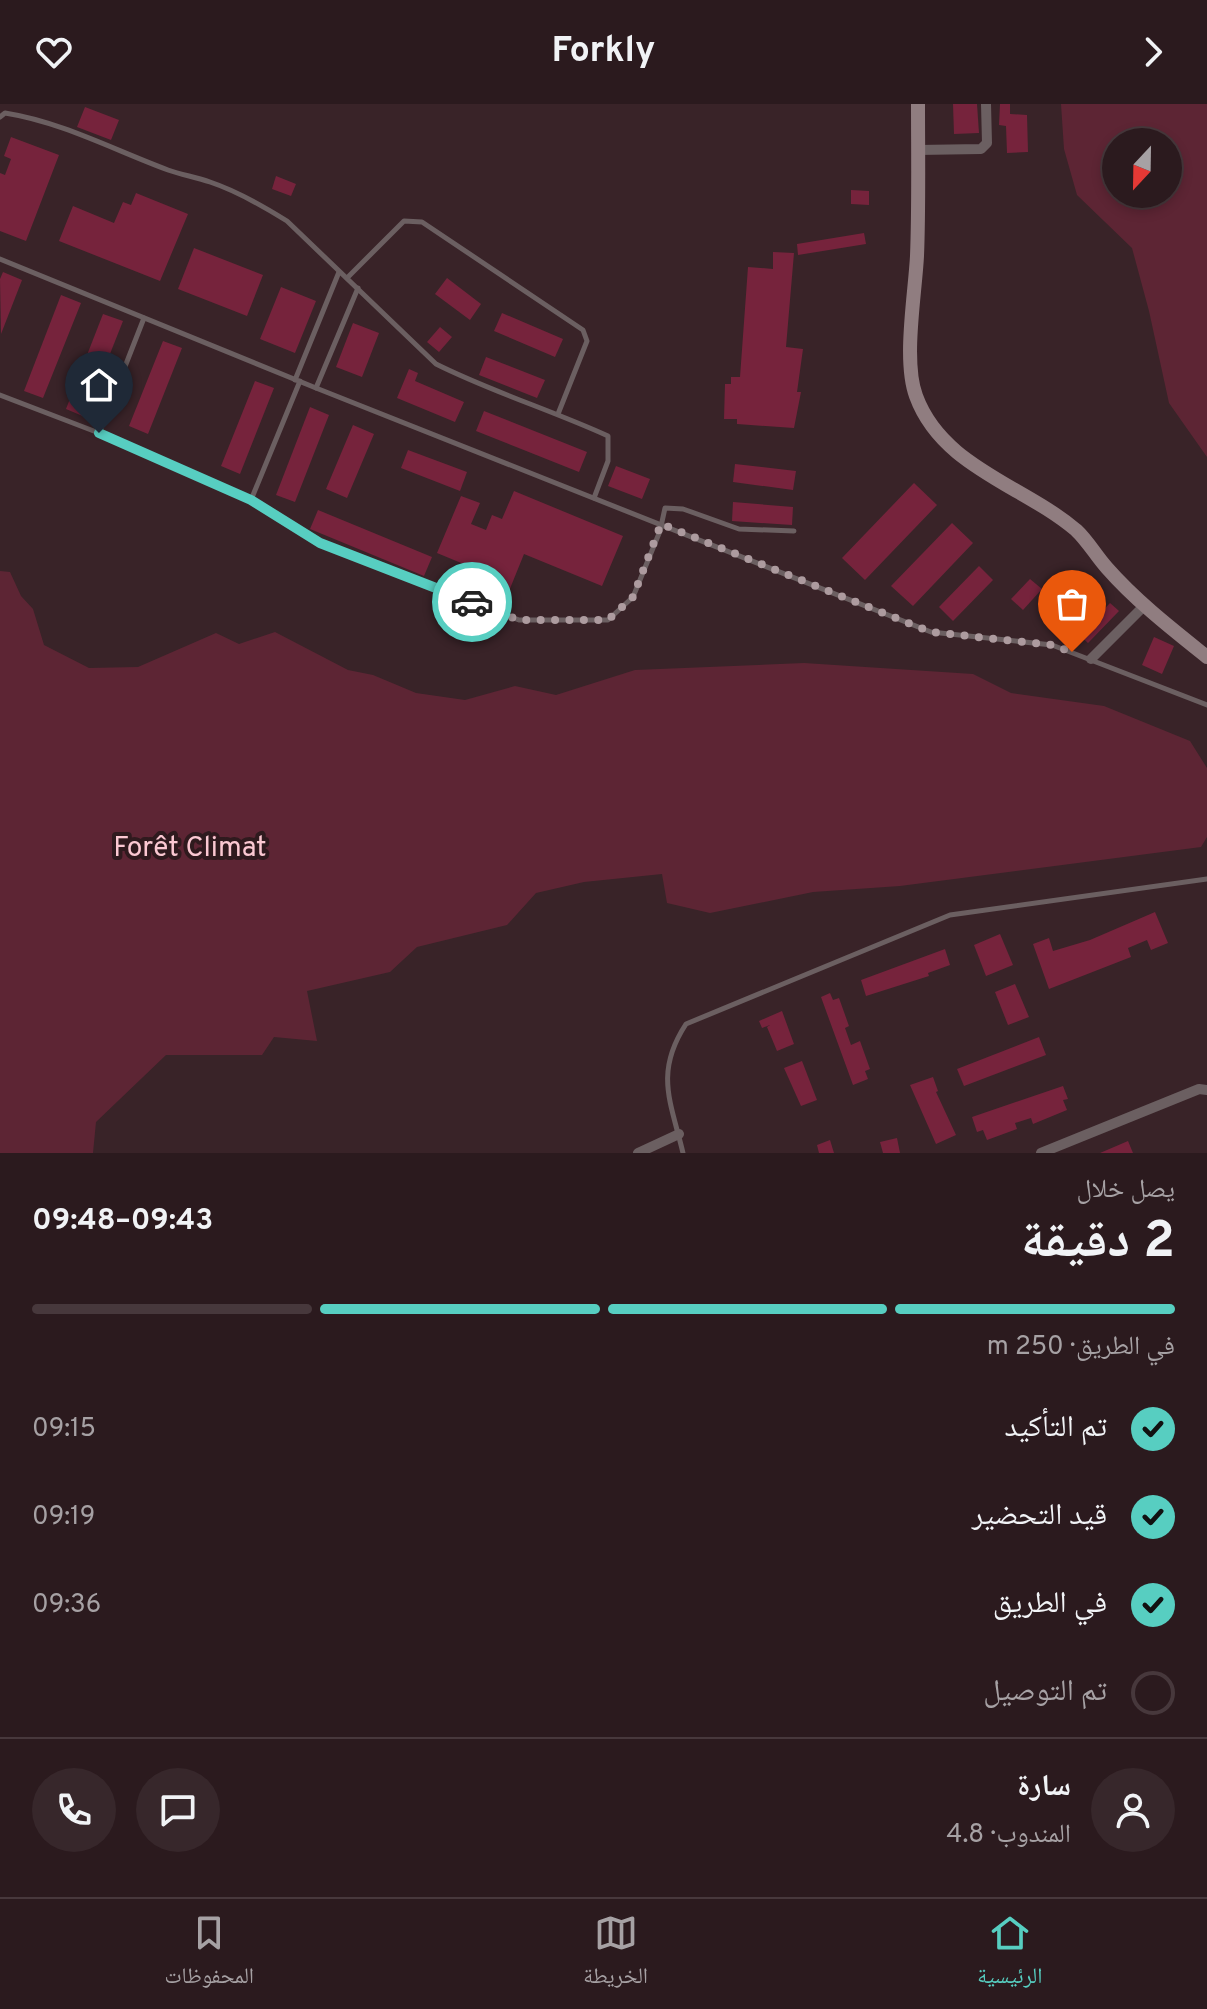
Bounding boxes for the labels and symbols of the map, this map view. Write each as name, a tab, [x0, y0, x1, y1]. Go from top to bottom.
north arrow	[1102, 128, 1182, 208]
pin	[65, 351, 133, 433]
courier	[432, 562, 512, 642]
pin	[1038, 570, 1106, 652]
park label: Forêt Climat	[113, 831, 267, 867]

